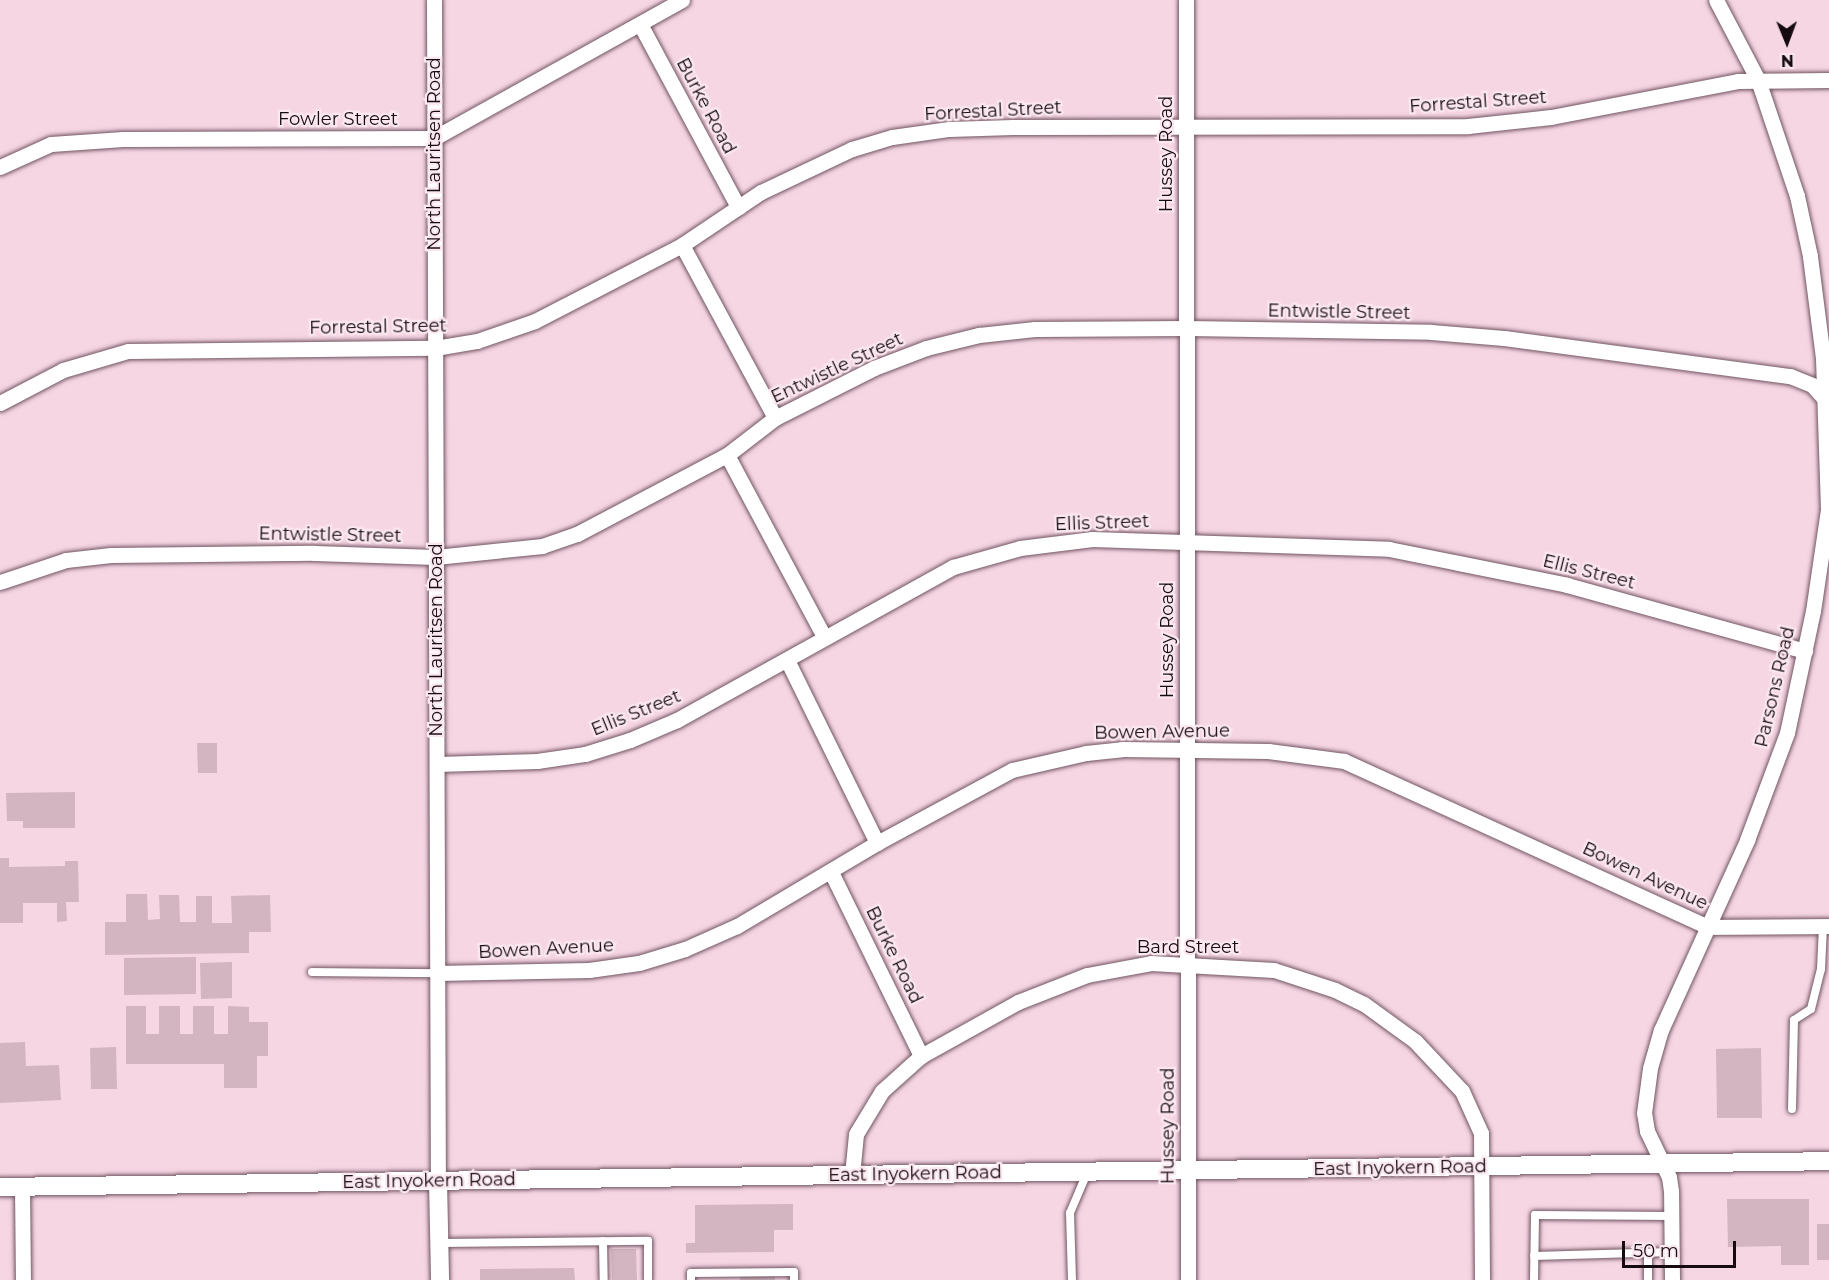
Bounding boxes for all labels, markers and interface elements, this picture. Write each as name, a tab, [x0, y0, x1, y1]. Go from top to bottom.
north arrow	[1757, 12, 1817, 72]
text: N	[1781, 51, 1794, 70]
street label: Burke Road	[672, 54, 740, 158]
street label: North Lauritsen Road	[423, 57, 445, 251]
street label: Forrestal Street	[1409, 86, 1547, 118]
street label: Hussey Road	[1155, 96, 1177, 212]
street label: Forrestal Street	[924, 97, 1062, 125]
street label: Fowler Street	[278, 108, 398, 130]
street label: Entwistle Street	[1267, 300, 1411, 324]
street label: Forrestal Street	[309, 315, 447, 339]
street label: Entwistle Street	[768, 328, 906, 408]
street label: Ellis Street	[1054, 511, 1150, 535]
street label: Entwistle Street	[258, 523, 402, 547]
street label: North Lauritsen Road	[425, 543, 447, 737]
street label: Ellis Street	[1541, 550, 1637, 594]
street label: Hussey Road	[1156, 582, 1178, 698]
street label: Parsons Road	[1751, 625, 1799, 749]
street label: Ellis Street	[588, 685, 684, 741]
street label: Bowen Avenue	[1094, 720, 1230, 744]
street label: Bowen Avenue	[1579, 838, 1711, 914]
street label: Burke Road	[861, 903, 927, 1007]
street label: Bowen Avenue	[478, 935, 614, 963]
street label: Bard Street	[1137, 936, 1239, 958]
street label: Hussey Road	[1157, 1068, 1179, 1184]
street label: East Inyokern Road	[1313, 1156, 1487, 1180]
street label: East Inyokern Road	[828, 1162, 1002, 1186]
street label: East Inyokern Road	[342, 1169, 516, 1193]
scale bar	[1625, 1229, 1739, 1267]
text: 50 m	[1633, 1240, 1679, 1262]

